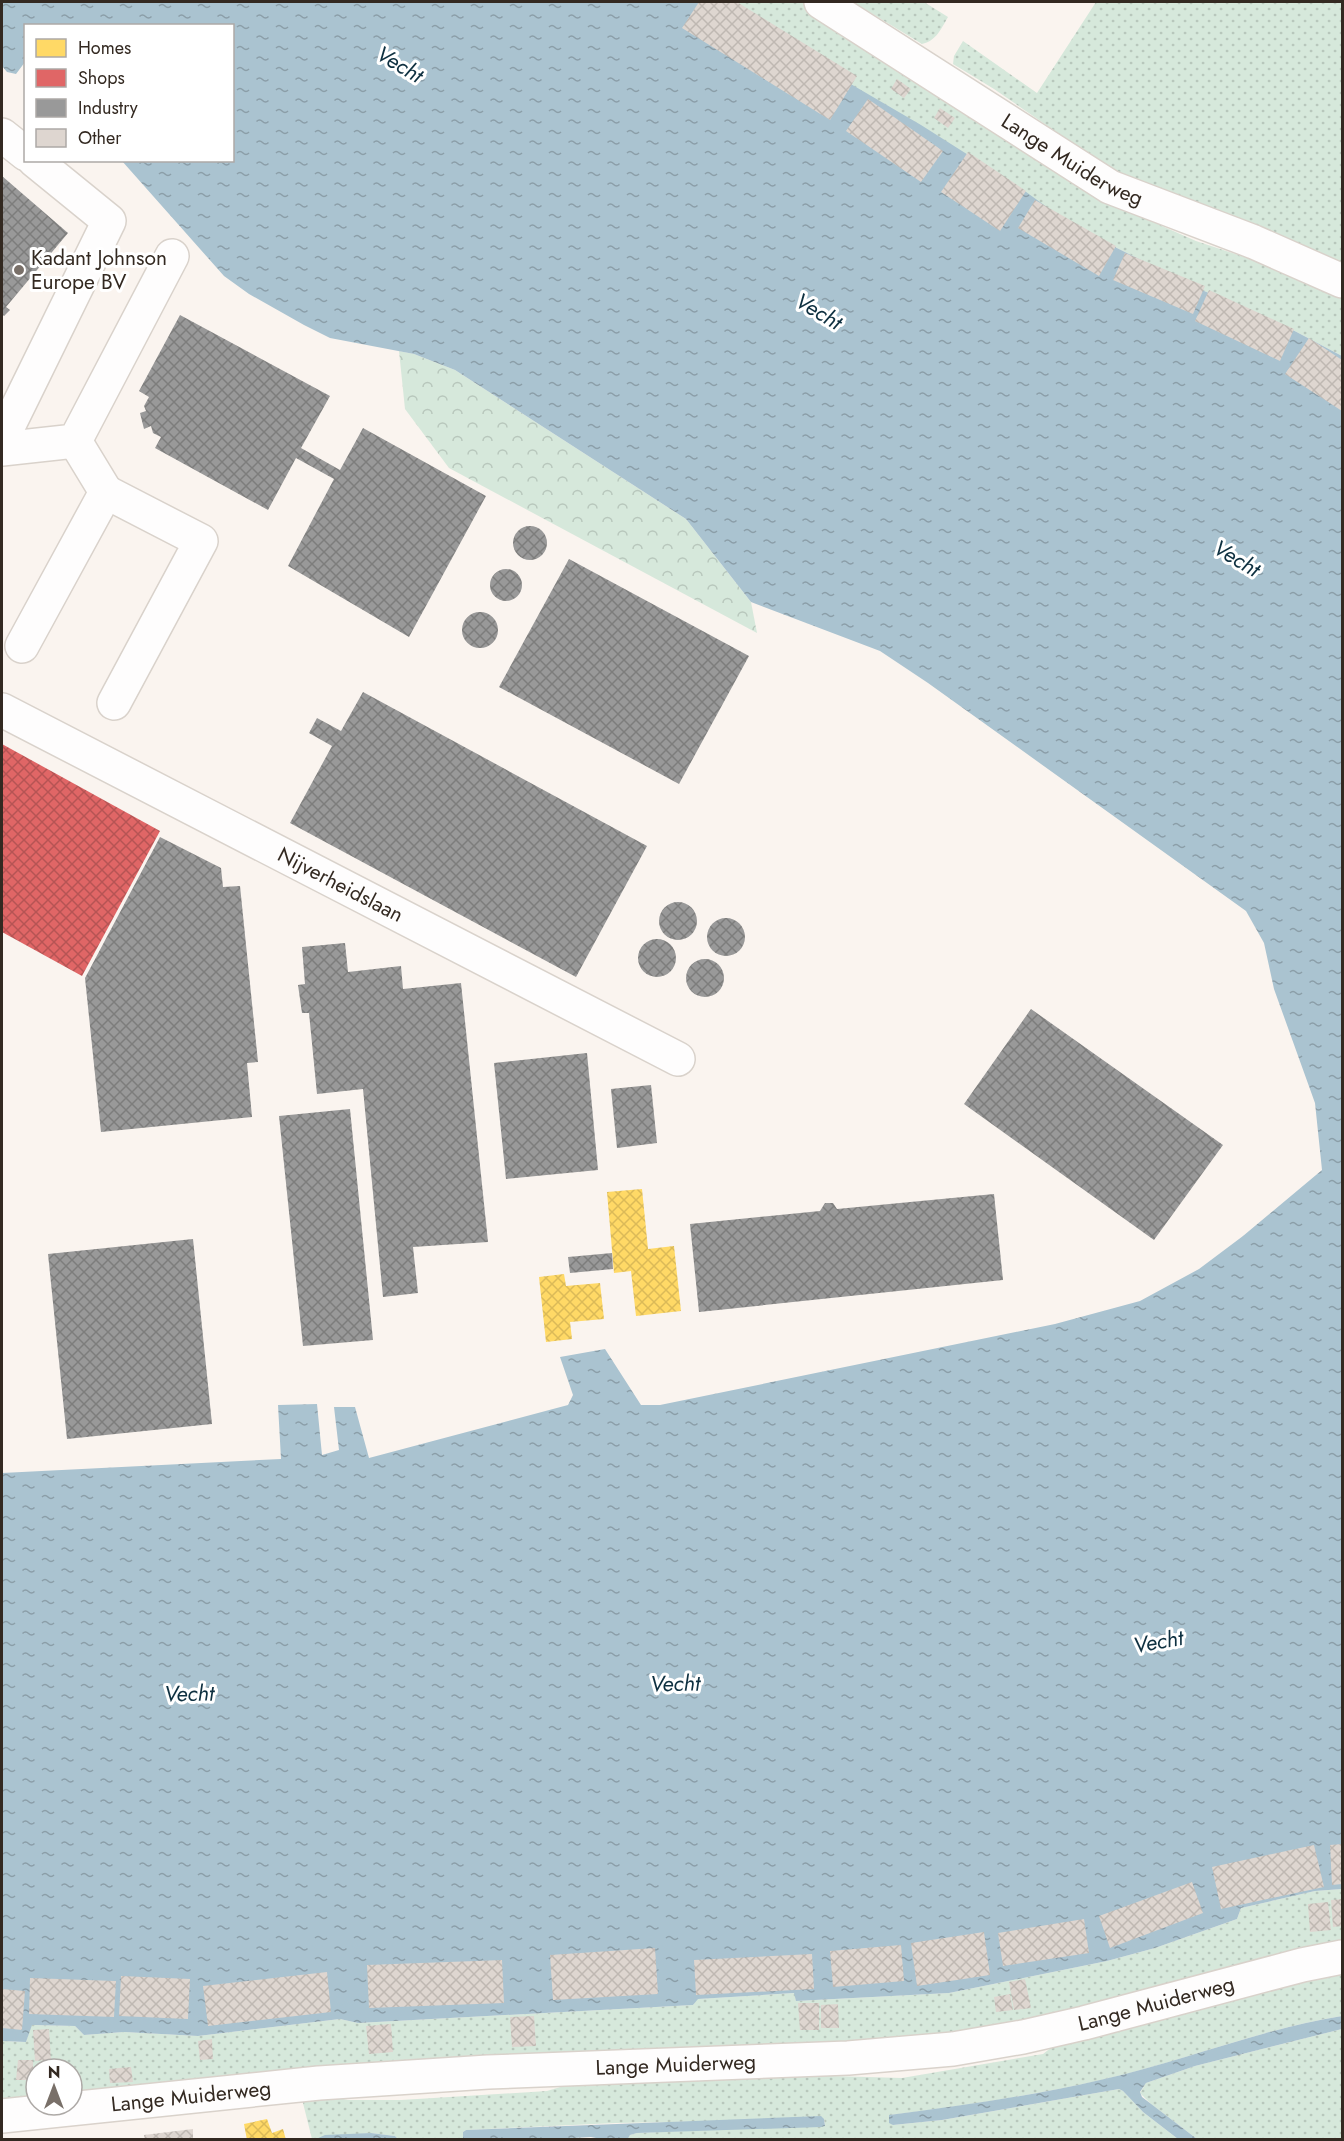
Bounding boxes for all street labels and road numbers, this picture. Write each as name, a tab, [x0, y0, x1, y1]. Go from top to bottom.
street label: Lange Muiderweg	[995, 106, 1147, 213]
street label: Nijverheidslaan	[272, 840, 409, 930]
street label: Lange Muiderweg	[1075, 1969, 1238, 2039]
street label: Lange Muiderweg	[595, 2047, 757, 2083]
street label: Lange Muiderweg	[110, 2073, 272, 2120]

